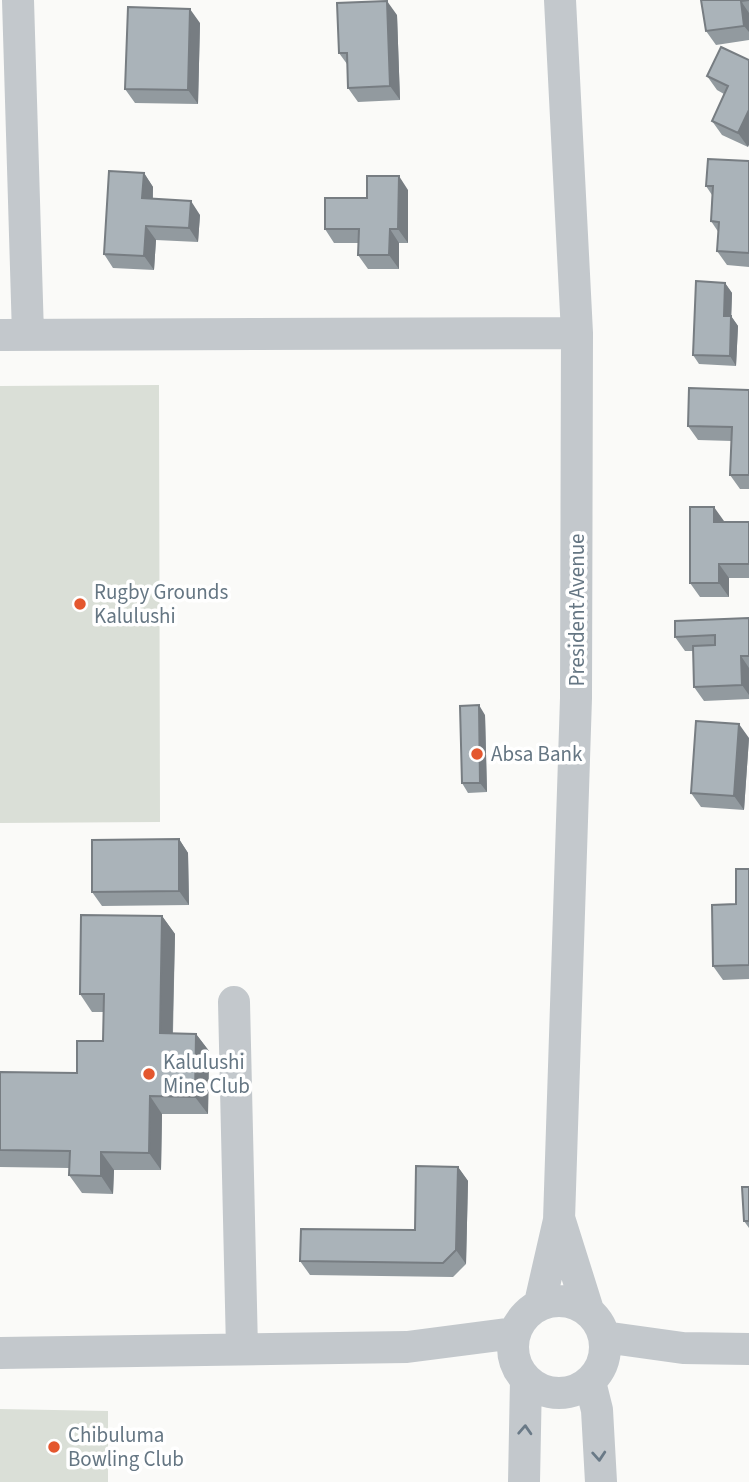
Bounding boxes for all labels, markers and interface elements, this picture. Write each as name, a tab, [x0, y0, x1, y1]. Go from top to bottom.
street label: President Avenue	[562, 534, 592, 686]
place label: Rugby Grounds Kalulushi	[94, 577, 228, 631]
marker: Rugby Grounds Kalulushi	[72, 596, 88, 612]
place label: Absa Bank	[491, 739, 583, 769]
marker: Absa Bank	[469, 746, 485, 762]
place label: Kalulushi Mine Club	[163, 1047, 250, 1101]
marker: Kalulushi Mine Club	[141, 1066, 157, 1082]
place label: Chibuluma Bowling Club	[68, 1420, 184, 1474]
one-way arrow	[517, 1425, 532, 1436]
marker: Chibuluma Bowling Club	[46, 1439, 62, 1455]
one-way arrow	[592, 1451, 607, 1462]

